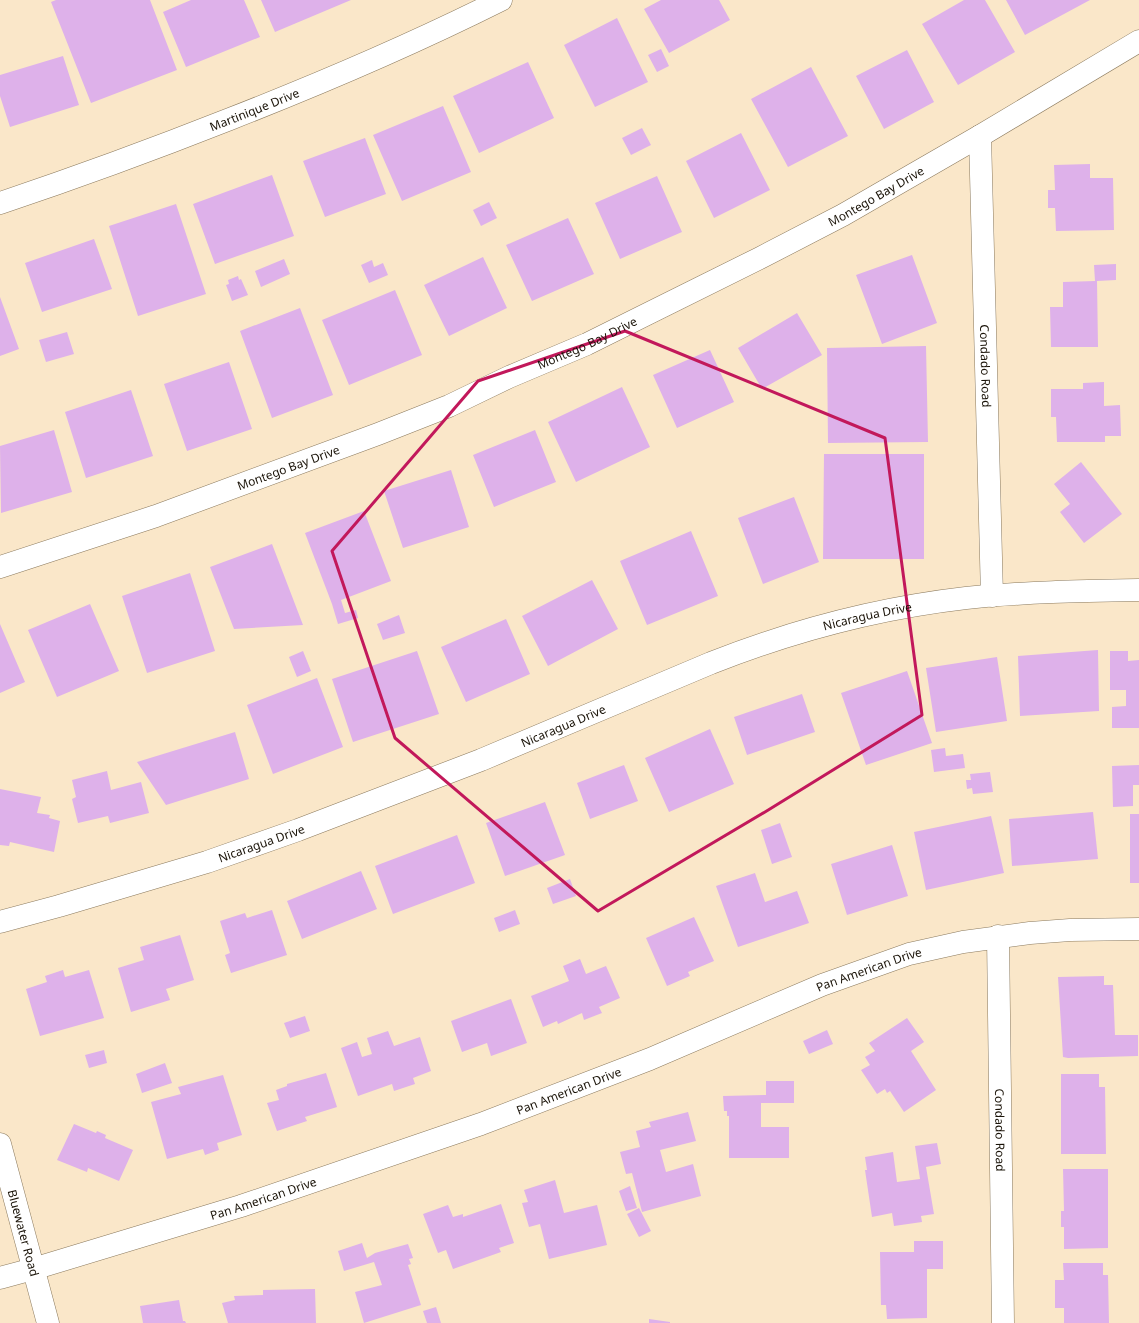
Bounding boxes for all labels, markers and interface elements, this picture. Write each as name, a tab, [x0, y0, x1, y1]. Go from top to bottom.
street label: Martinique Drive	[207, 84, 302, 135]
street label: Montego Bay Drive	[825, 162, 927, 230]
street label: Montego Bay Drive	[534, 312, 640, 373]
street label: Condado Road	[976, 324, 996, 408]
street label: Montego Bay Drive	[235, 440, 342, 494]
street label: Nicaragua Drive	[821, 598, 913, 634]
street label: Nicaragua Drive	[518, 700, 608, 751]
street label: Nicaragua Drive	[216, 820, 307, 866]
street label: Pan American Drive	[813, 943, 923, 995]
street label: Pan American Drive	[514, 1062, 624, 1118]
street label: Condado Road	[991, 1088, 1010, 1172]
street label: Pan American Drive	[208, 1172, 319, 1223]
street label: Bluewater Road	[4, 1188, 44, 1278]

